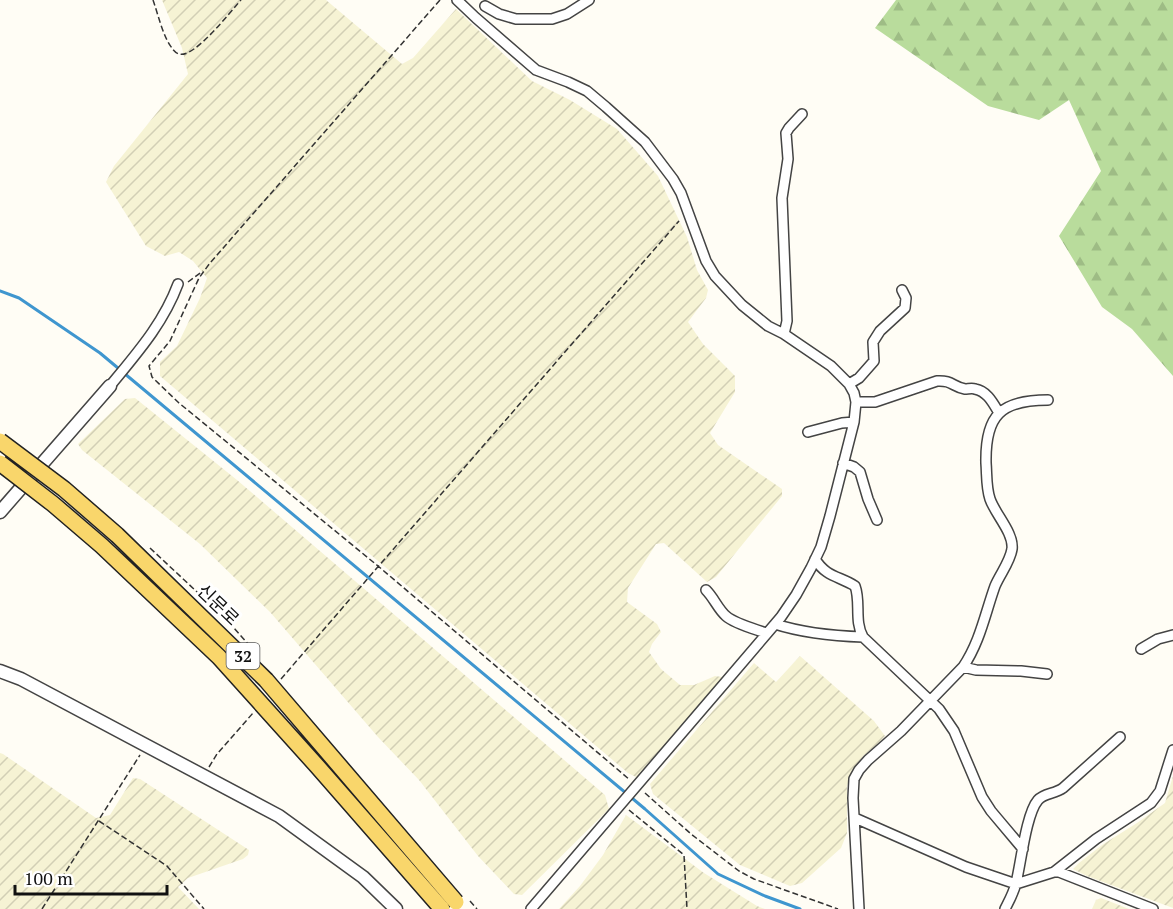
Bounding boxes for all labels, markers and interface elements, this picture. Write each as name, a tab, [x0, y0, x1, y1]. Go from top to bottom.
street label: 신문로	[192, 578, 245, 630]
road number: 32	[226, 643, 260, 669]
scale bar	[15, 858, 166, 896]
text: 100 m	[24, 866, 73, 890]

